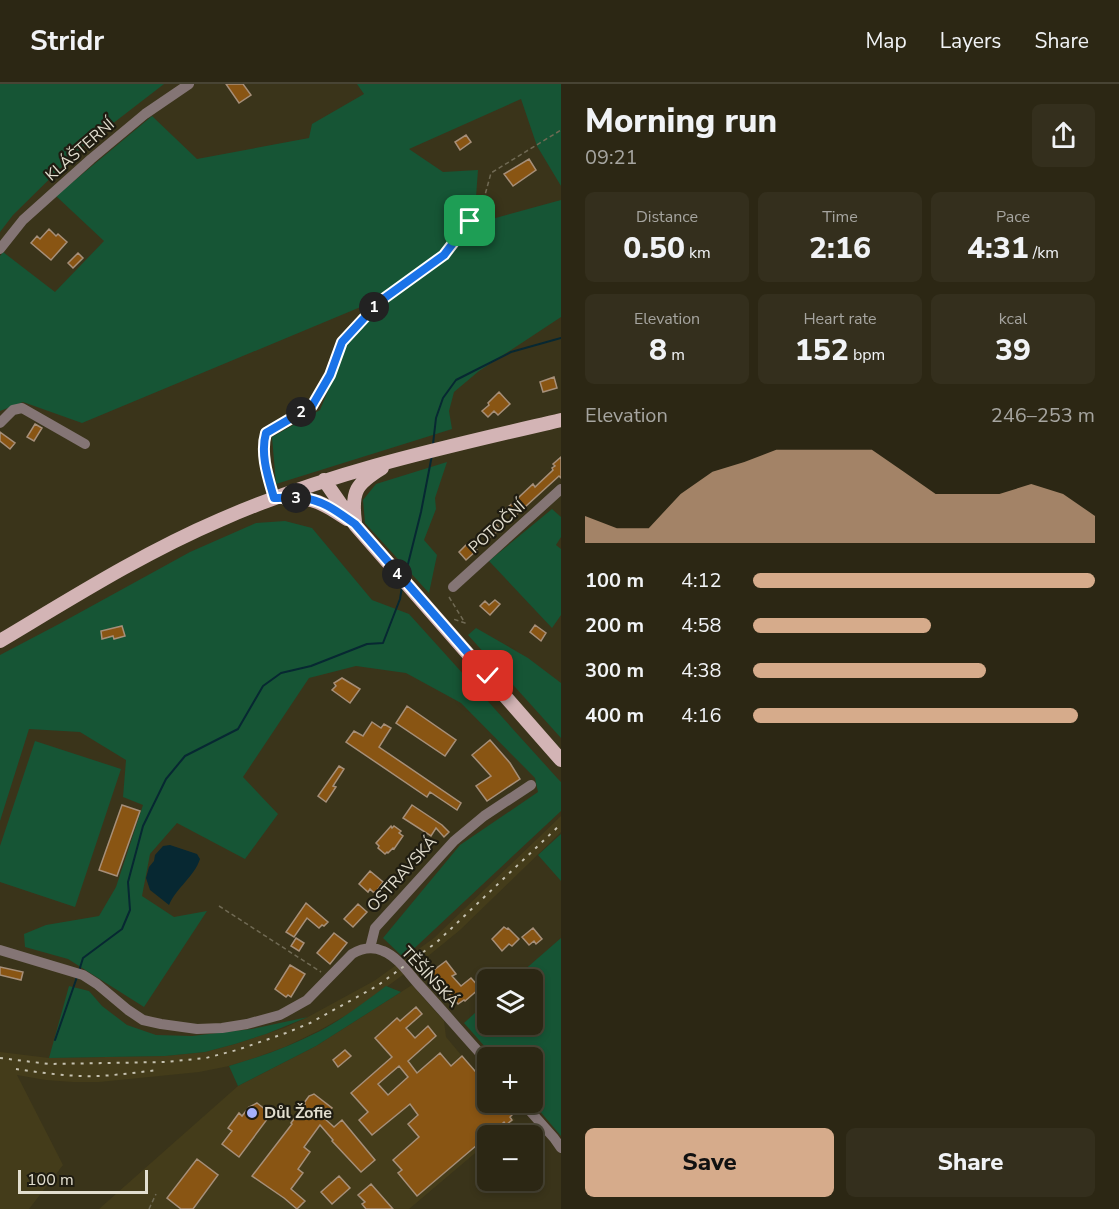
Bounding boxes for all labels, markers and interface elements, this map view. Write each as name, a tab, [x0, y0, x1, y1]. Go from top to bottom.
text: Stridr	[30, 22, 104, 60]
text: Map	[865, 27, 907, 55]
text: Layers	[940, 27, 1001, 55]
text: Share	[1034, 27, 1089, 55]
text: Morning run	[585, 99, 777, 144]
button: share	[1032, 104, 1095, 167]
street label: KLÁŠTERNÍ	[41, 113, 120, 186]
text: 09:21	[585, 144, 638, 171]
pin	[444, 195, 495, 246]
icon: arrive	[453, 204, 486, 237]
text: Distance	[636, 206, 698, 228]
text: Time	[822, 206, 858, 228]
text: Pace	[996, 206, 1030, 228]
text: 0.50	[623, 228, 685, 269]
text: 2:16	[809, 228, 871, 269]
text: 4:31	[967, 228, 1029, 269]
text: km	[685, 242, 711, 264]
text: /km	[1029, 242, 1059, 264]
pin: 1	[359, 292, 389, 322]
text: 1	[369, 296, 379, 318]
text: Elevation	[634, 308, 700, 330]
text: Heart rate	[803, 308, 877, 330]
text: kcal	[999, 308, 1027, 330]
text: 8	[649, 330, 667, 371]
text: 152	[795, 330, 849, 371]
text: 39	[995, 330, 1031, 371]
text: m	[667, 344, 685, 366]
text: bpm	[849, 344, 885, 366]
pin: 2	[286, 397, 316, 427]
text: 2	[296, 401, 306, 423]
text: Elevation	[585, 402, 668, 429]
text: 246–253 m	[991, 402, 1095, 429]
pin: 3	[281, 483, 311, 513]
text: 3	[291, 487, 301, 509]
street label: POTOČNÍ	[464, 495, 531, 558]
pin: 4	[382, 559, 412, 589]
text: 4	[392, 563, 402, 585]
text: 100 m	[585, 567, 644, 594]
text: 4:12	[681, 567, 722, 594]
text: 200 m	[585, 612, 644, 639]
text: 4:58	[681, 612, 722, 639]
pin	[462, 650, 513, 701]
text: 300 m	[585, 657, 644, 684]
text: 4:38	[681, 657, 722, 684]
icon: check	[471, 659, 504, 692]
text: 400 m	[585, 702, 644, 729]
text: 4:16	[681, 702, 722, 729]
street label: OSTRAVSKÁ	[362, 831, 442, 917]
street label: TĚŠÍNSKÁ	[396, 942, 464, 1012]
map controls	[477, 969, 543, 1191]
button: layers	[477, 969, 543, 1035]
button: +	[477, 1047, 543, 1113]
place label: Důl Žofie	[264, 1102, 332, 1124]
marker: Důl Žofie	[245, 1106, 259, 1120]
button: −	[477, 1125, 543, 1191]
button: Save	[585, 1128, 834, 1197]
button: Share	[846, 1128, 1095, 1197]
scale bar	[18, 1167, 148, 1194]
text: 100 m	[27, 1169, 74, 1191]

